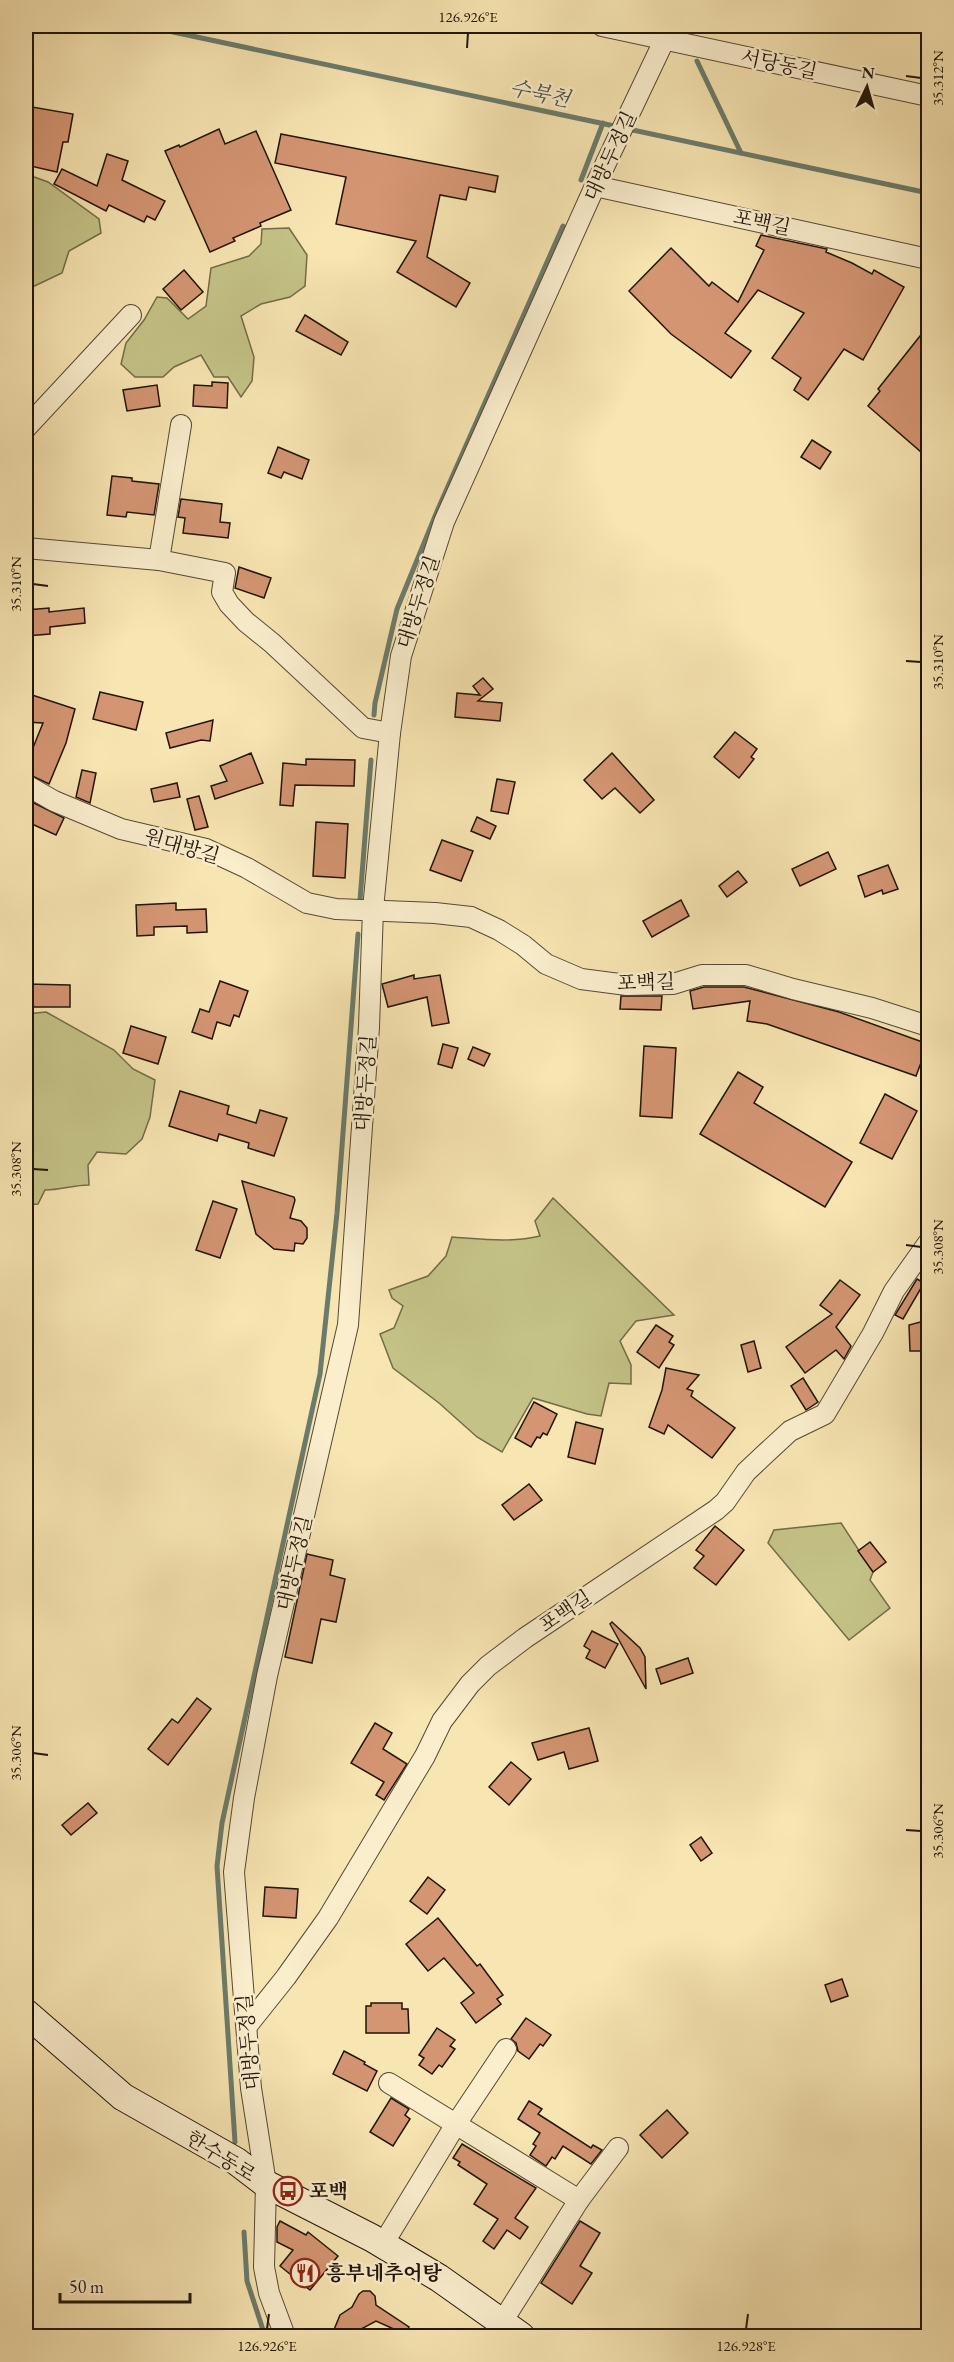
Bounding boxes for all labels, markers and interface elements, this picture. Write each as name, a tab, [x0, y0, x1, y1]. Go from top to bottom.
text: 126.926°E	[438, 7, 498, 26]
street label: 서당동길	[739, 43, 819, 85]
text: 35.312°N	[928, 50, 947, 106]
north arrow	[837, 57, 897, 117]
text: N	[861, 62, 876, 84]
water label: 수북천	[507, 73, 574, 113]
street label: 대방두정길	[578, 107, 642, 205]
street label: 포백길	[731, 203, 793, 241]
street label: 대방두정길	[391, 552, 445, 652]
text: 35.310°N	[6, 556, 25, 612]
text: 35.310°N	[928, 634, 947, 690]
street label: 원대방길	[141, 823, 223, 869]
street label: 포백길	[617, 968, 675, 996]
street label: 대방두정길	[349, 1034, 381, 1132]
text: 35.308°N	[6, 1141, 25, 1197]
text: 35.308°N	[928, 1219, 947, 1275]
street label: 대방두정길	[270, 1513, 318, 1613]
street label: 포백길	[534, 1584, 596, 1638]
text: 35.306°N	[6, 1725, 25, 1781]
text: 35.306°N	[928, 1803, 947, 1859]
street label: 대방두정길	[231, 1993, 265, 2091]
street label: 한수동로	[181, 2124, 261, 2188]
bus stop icon: 포백	[272, 2175, 304, 2207]
place label: 포백	[309, 2178, 348, 2204]
restaurant icon: 흥부네추어탕	[289, 2257, 321, 2289]
place label: 흥부네추어탕	[326, 2260, 443, 2286]
scale bar	[60, 2266, 190, 2304]
text: 50 m	[69, 2275, 104, 2298]
text: 126.926°E	[237, 2336, 297, 2355]
text: 126.928°E	[716, 2336, 776, 2355]

